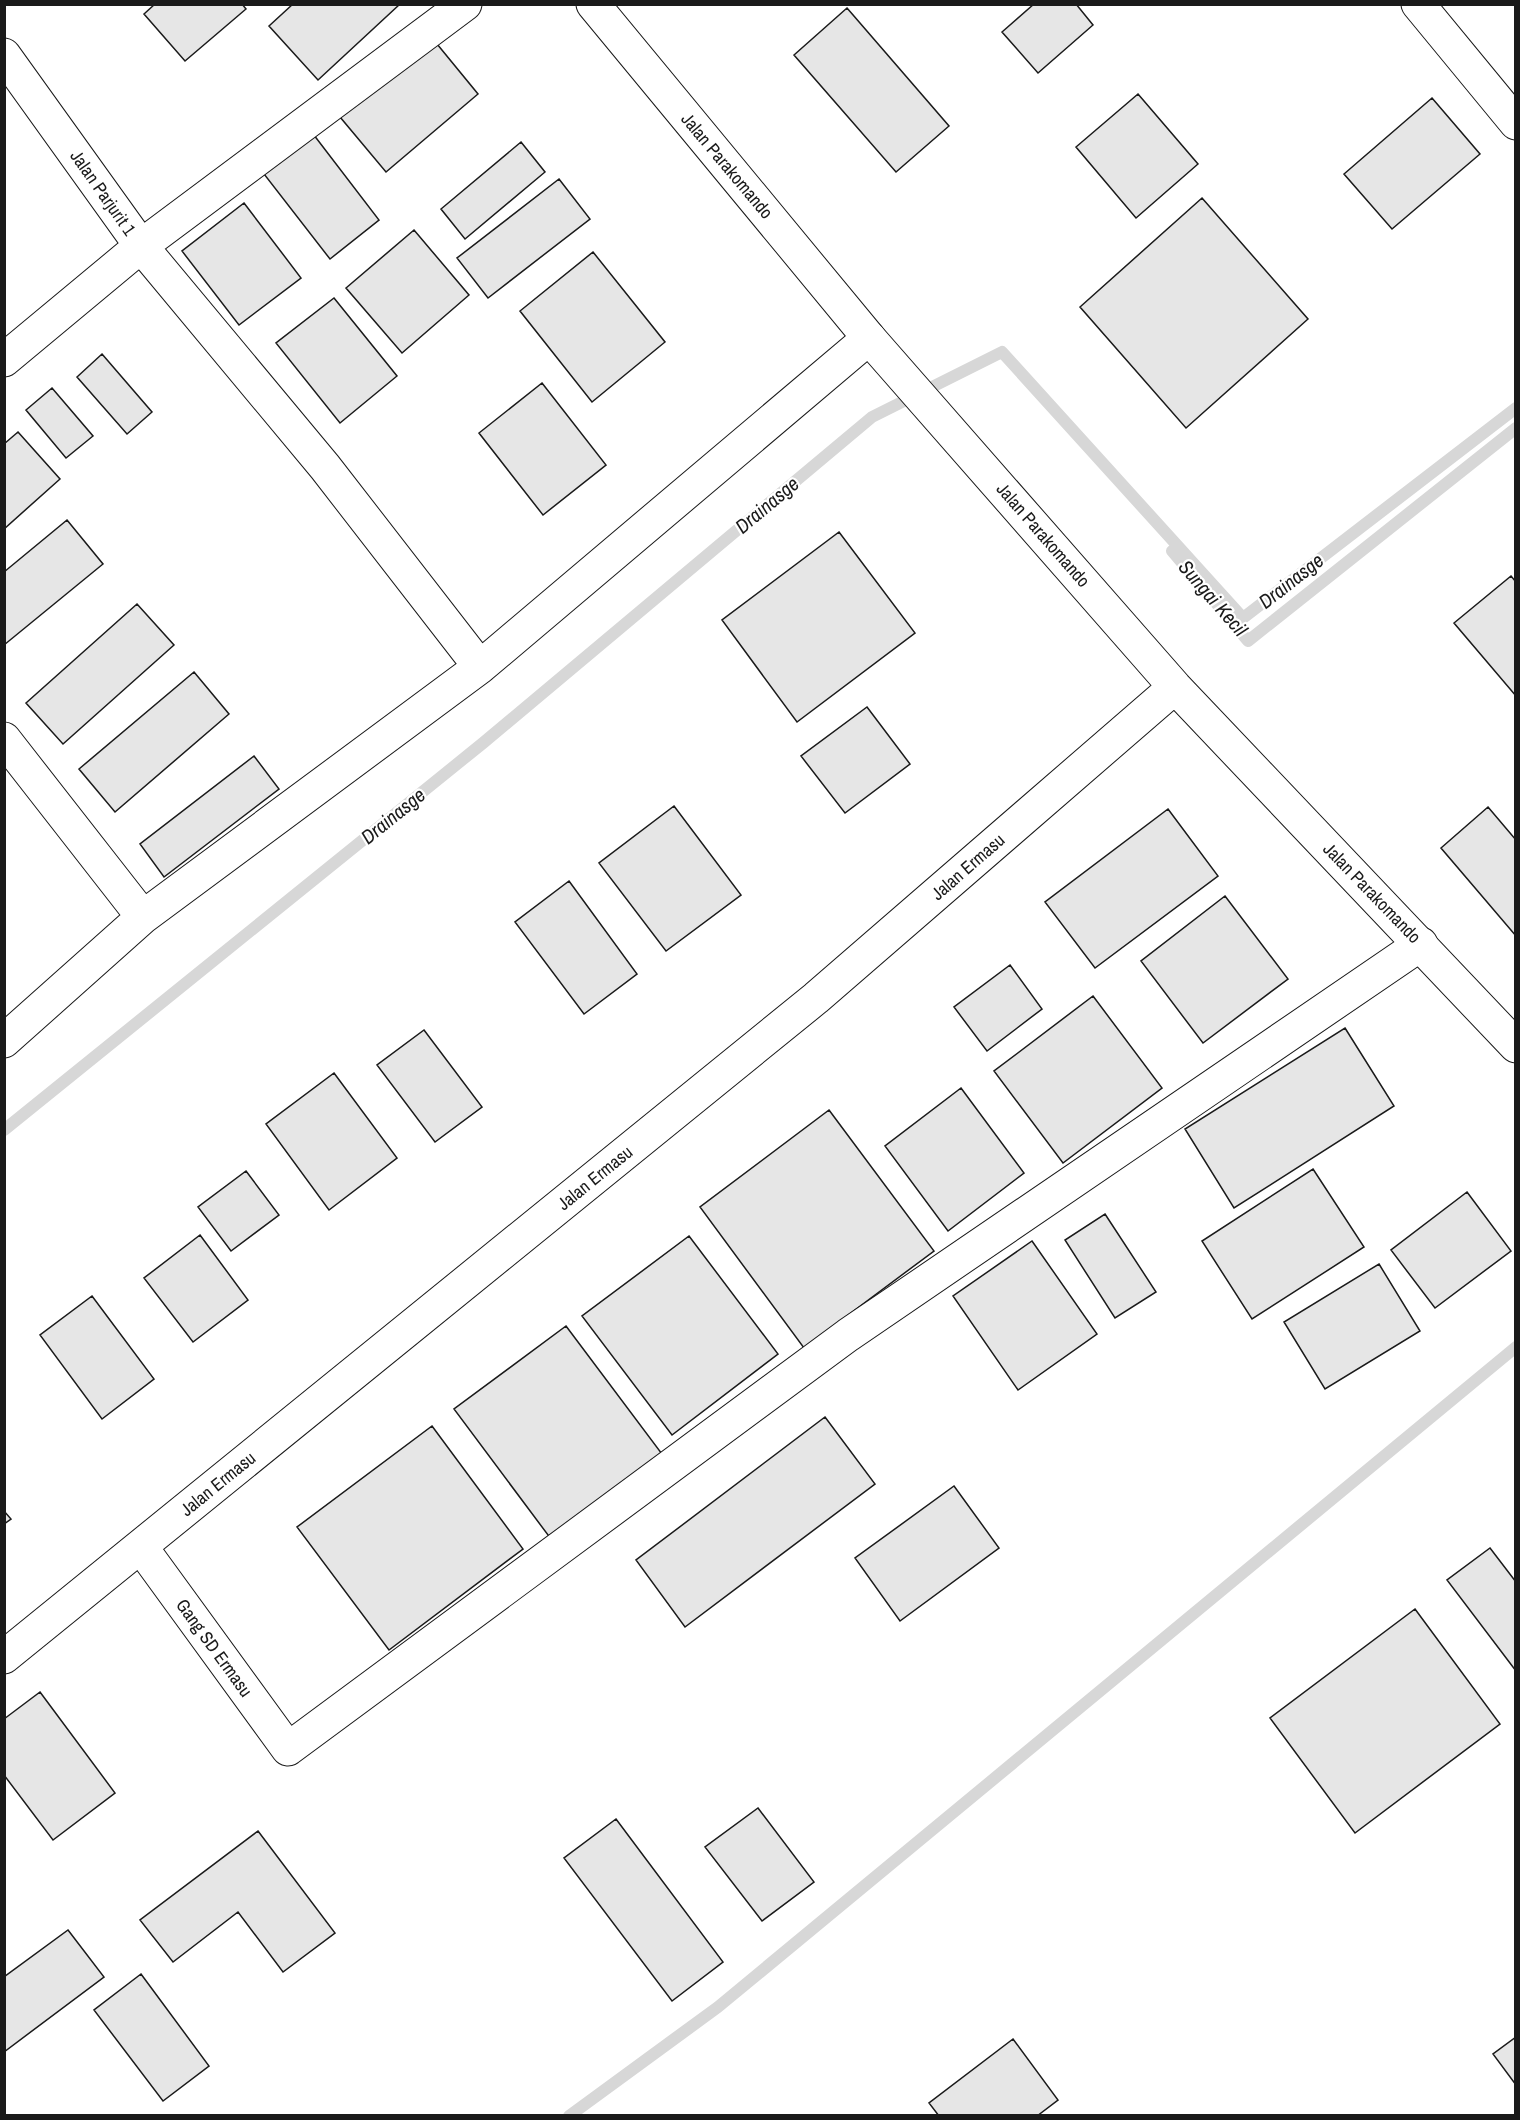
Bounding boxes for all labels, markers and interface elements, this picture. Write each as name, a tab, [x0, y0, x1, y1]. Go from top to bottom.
street label: Jalan Parakomando	[676, 107, 779, 224]
street label: Jalan Parjurit 1	[65, 145, 143, 241]
water label: Drainasge	[729, 470, 804, 539]
street label: Jalan Parakomando	[991, 477, 1096, 592]
water label: Drainasge	[1253, 547, 1329, 615]
water label: Sungai Kecil	[1173, 554, 1254, 642]
water label: Drainasge	[355, 781, 431, 850]
street label: Jalan Ermasu	[925, 828, 1010, 906]
street label: Jalan Parakomando	[1318, 837, 1427, 949]
street label: Jalan Ermasu	[552, 1140, 638, 1216]
street label: Jalan Ermasu	[175, 1446, 261, 1522]
street label: Gang SD Ermasu	[170, 1594, 259, 1702]

